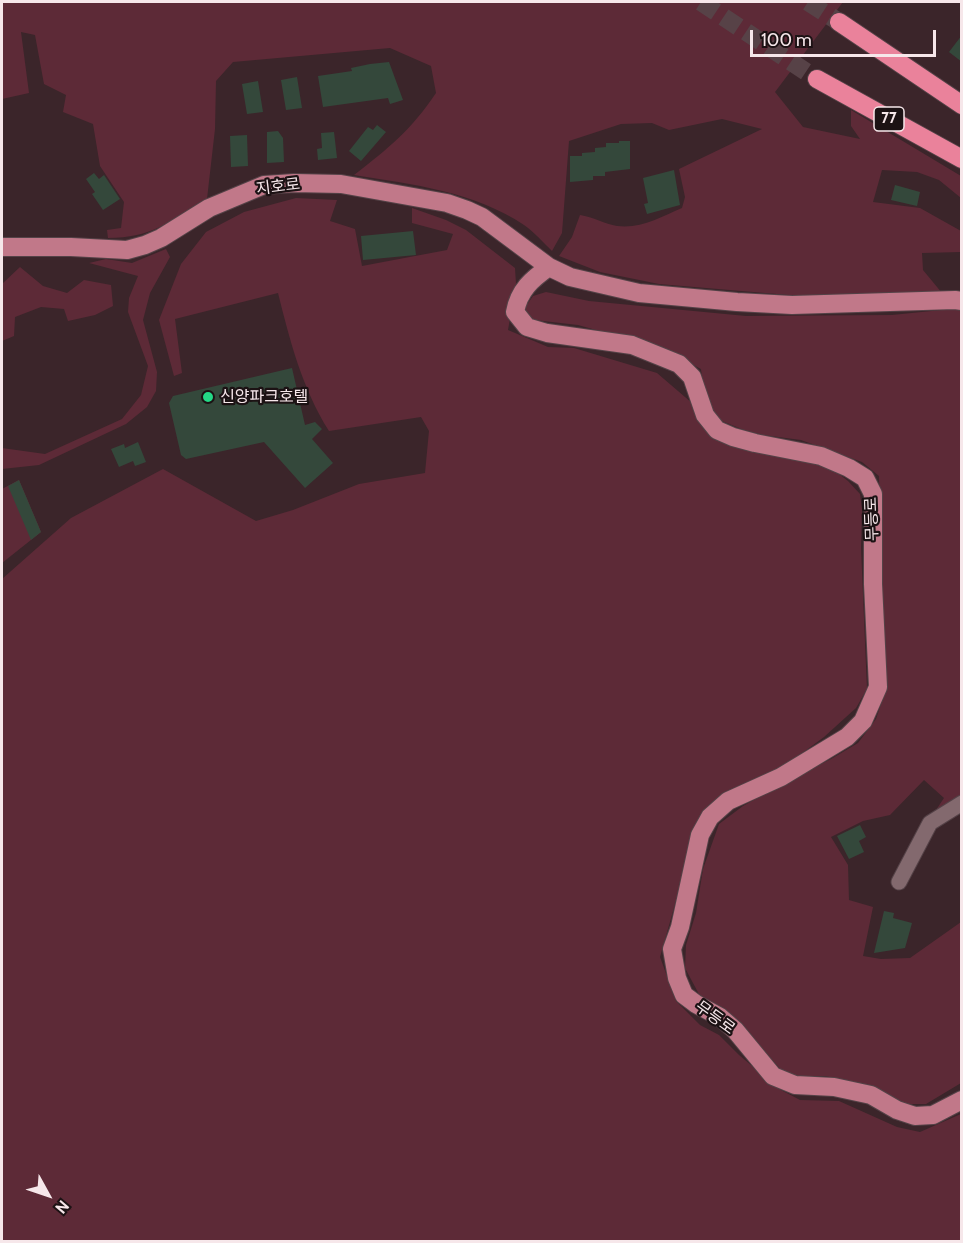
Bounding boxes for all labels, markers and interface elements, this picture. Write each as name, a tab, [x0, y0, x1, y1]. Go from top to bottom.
scale bar	[753, 18, 939, 56]
text: 100 m	[761, 29, 812, 51]
road number: 77	[874, 107, 904, 131]
street label: 지호로	[255, 175, 301, 199]
place label: 신양파크호텔	[220, 387, 308, 407]
marker: 신양파크호텔	[201, 390, 215, 404]
street label: 무등로	[862, 497, 882, 541]
street label: 무등로	[691, 997, 739, 1039]
north arrow	[18, 1165, 78, 1225]
text: N	[51, 1196, 73, 1217]

